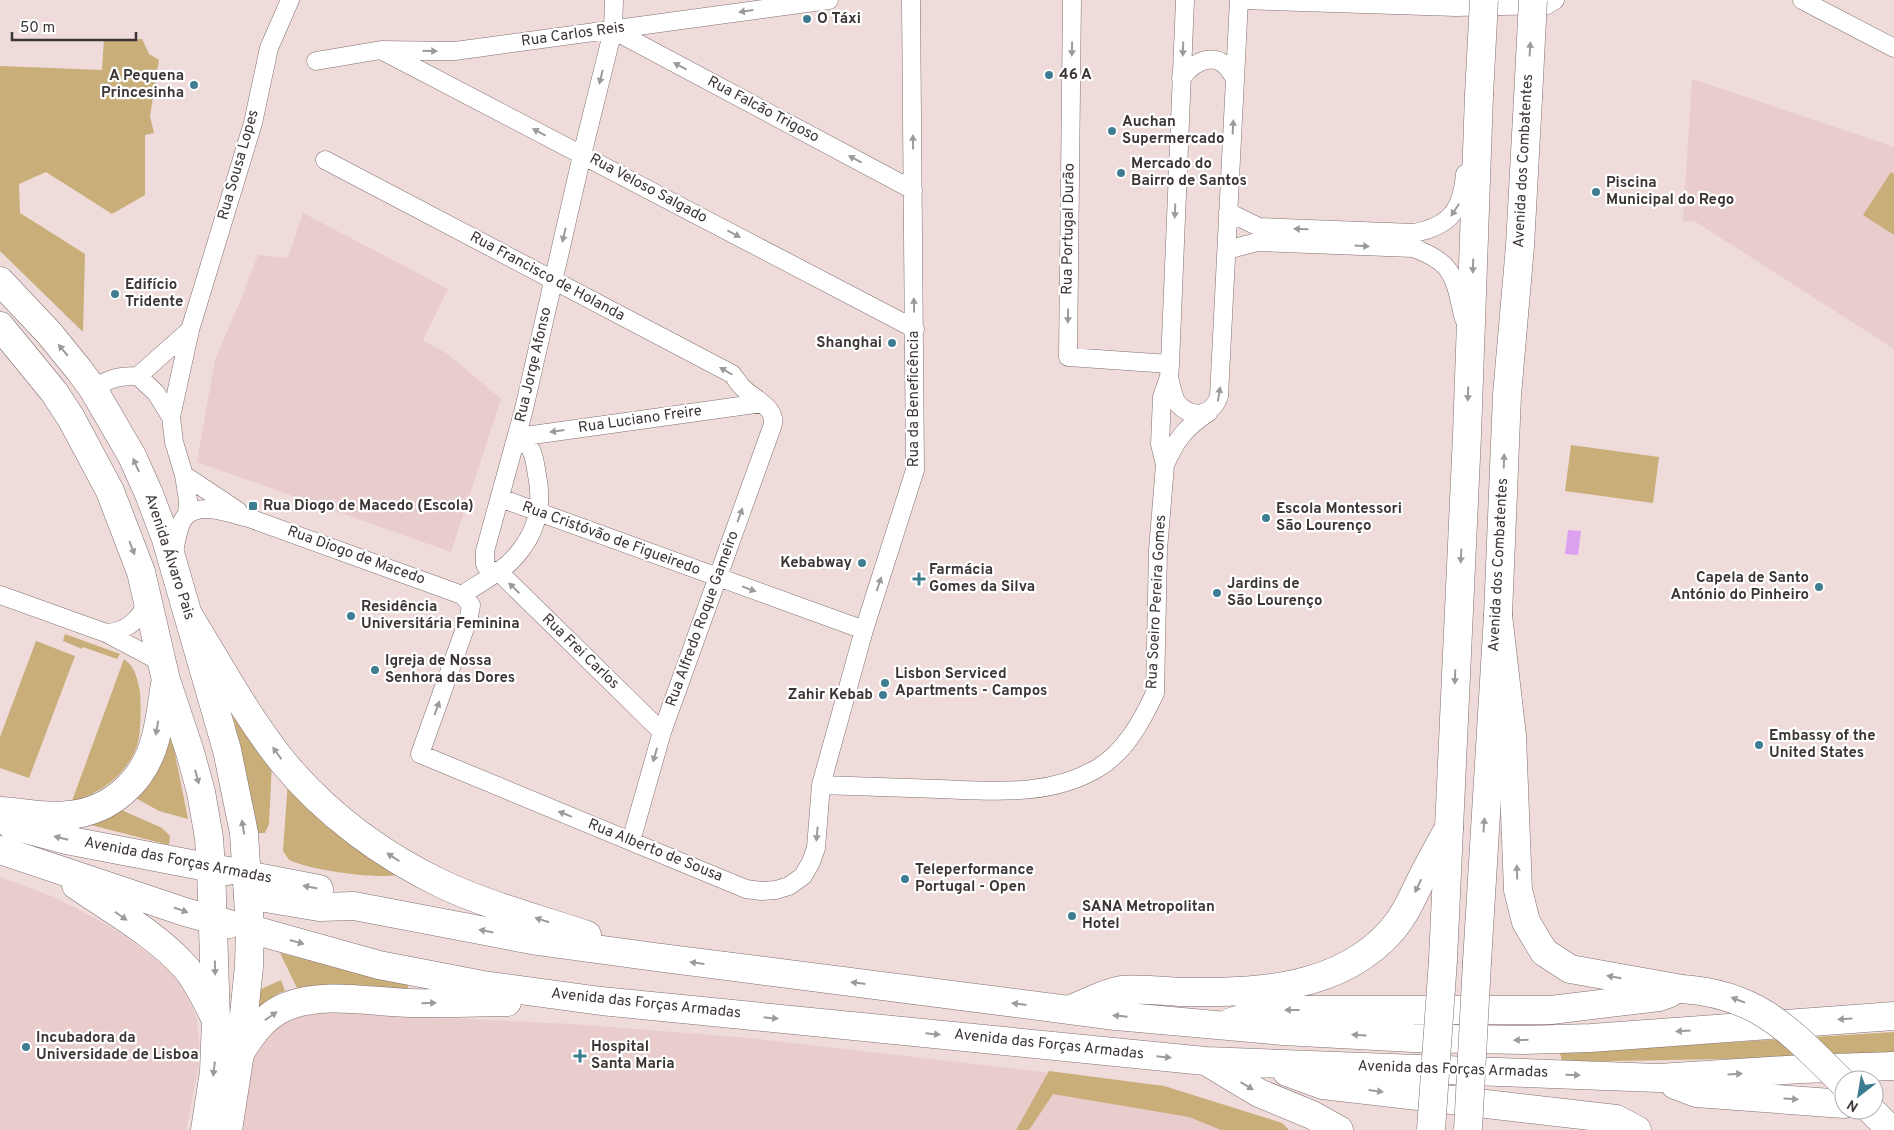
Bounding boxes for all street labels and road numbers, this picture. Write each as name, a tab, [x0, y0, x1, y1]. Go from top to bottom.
street label: Rua Carlos Reis	[520, 18, 626, 52]
street label: Rua Falcão Trigoso	[704, 72, 822, 148]
street label: Avenida dos Combatentes	[1510, 74, 1538, 248]
street label: Rua Sousa Lopes	[214, 108, 264, 222]
street label: Rua Veloso Salgado	[586, 150, 710, 228]
street label: Rua Portugal Durão	[1058, 163, 1080, 295]
street label: Rua Francisco de Holanda	[466, 228, 628, 326]
street label: Rua Jorge Afonso	[512, 306, 556, 424]
street label: Rua da Beneficência	[905, 331, 924, 467]
street label: Rua Luciano Freire	[577, 402, 703, 438]
street label: Avenida dos Combatentes	[1485, 478, 1513, 652]
street label: Avenida Álvaro Pais	[140, 491, 199, 623]
street label: Rua Cristóvão de Figueiredo	[519, 498, 703, 580]
street label: Rua Soeiro Pereira Gomes	[1143, 514, 1171, 690]
street label: Rua Diogo de Macedo	[285, 522, 427, 590]
street label: Rua Alfredo Roque Gameiro	[662, 528, 744, 710]
street label: Rua Frei Carlos	[537, 610, 623, 694]
street label: Rua Alberto de Sousa	[585, 815, 725, 887]
street label: Avenida das Forças Armadas	[83, 833, 273, 889]
street label: Avenida das Forças Armadas	[550, 985, 742, 1023]
street label: Avenida das Forças Armadas	[953, 1026, 1145, 1064]
street label: Avenida das Forças Armadas	[1357, 1057, 1549, 1083]

